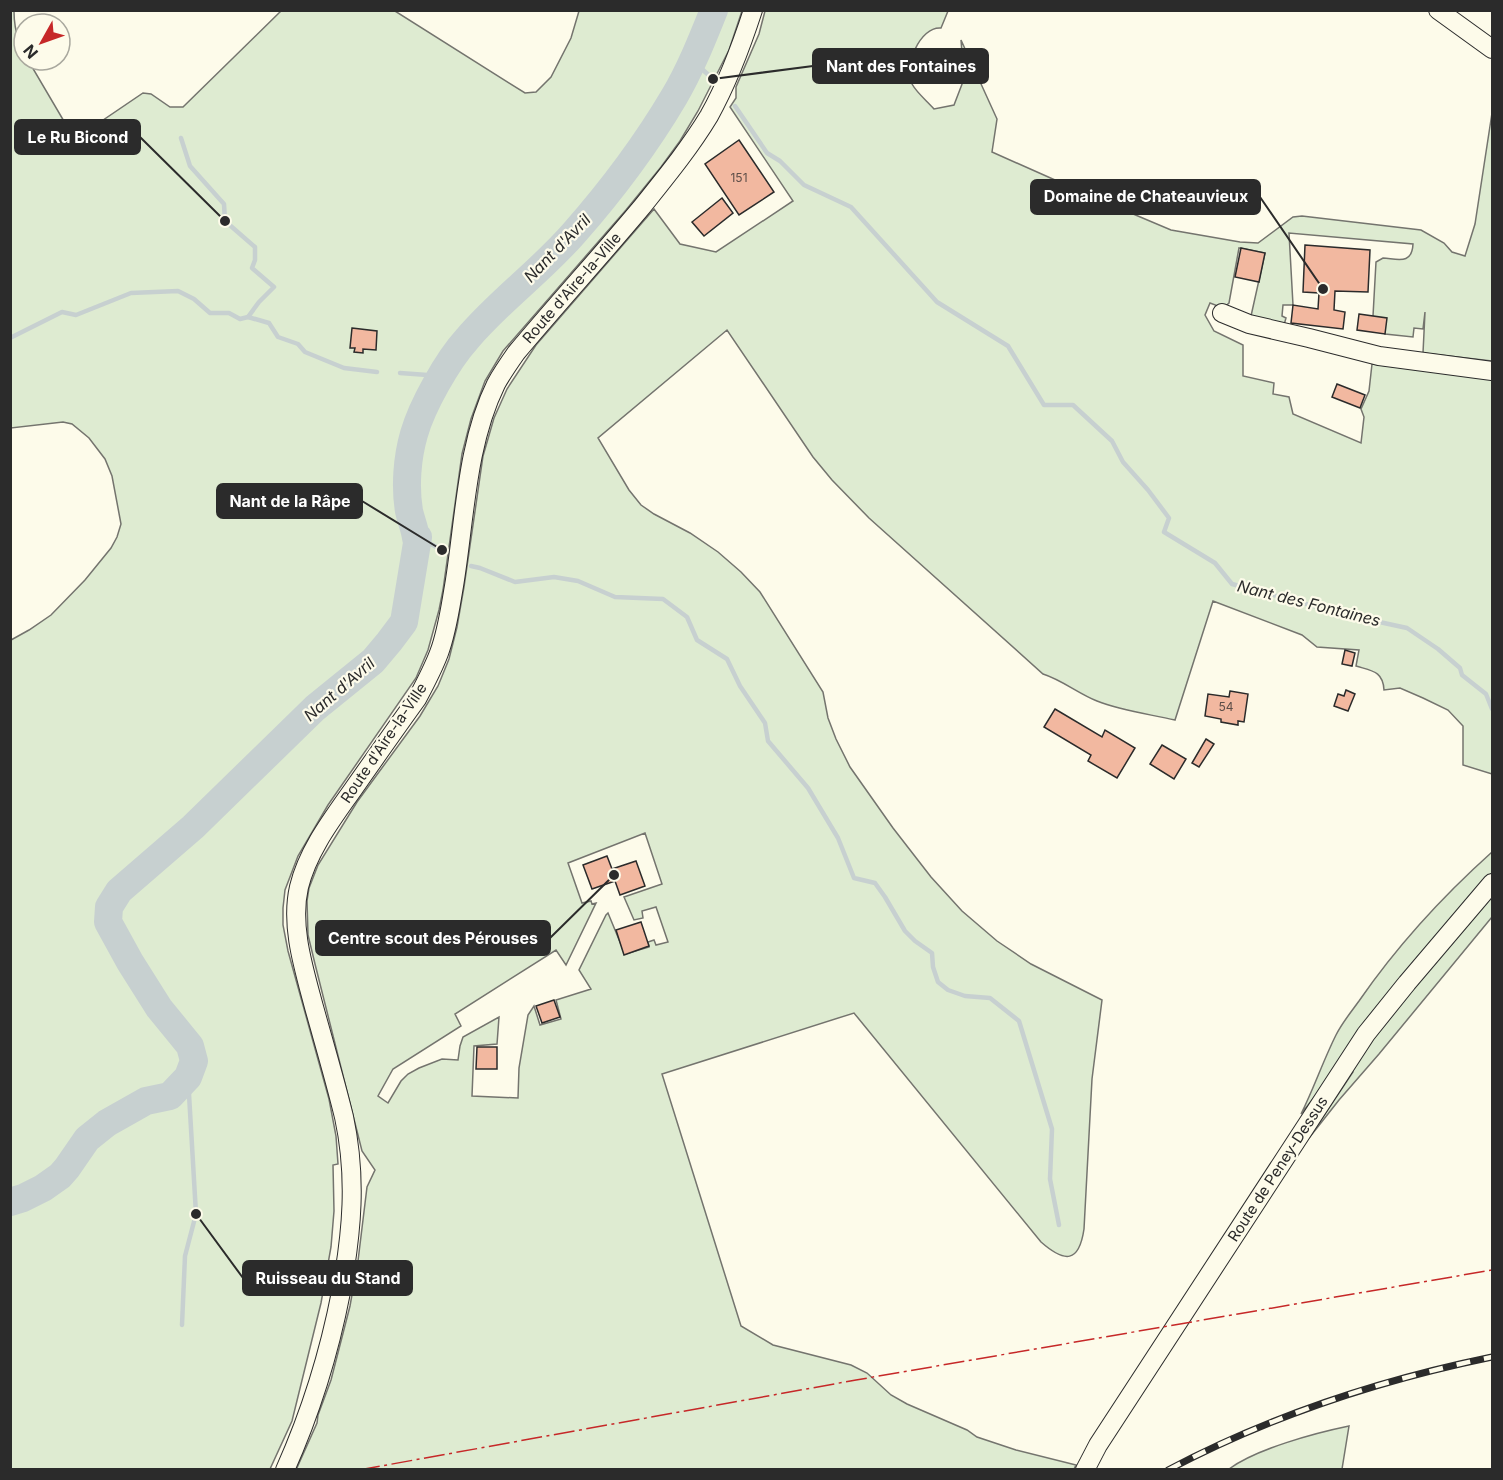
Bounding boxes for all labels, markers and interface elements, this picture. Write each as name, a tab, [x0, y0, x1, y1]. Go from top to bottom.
north arrow	[12, 12, 72, 72]
text: N	[19, 41, 42, 63]
callout: Nant des Fontaines	[813, 49, 988, 83]
text: Nant des Fontaines	[826, 56, 976, 76]
callout: Le Ru Bicond	[15, 120, 140, 154]
text: Le Ru Bicond	[28, 127, 128, 147]
house number: 151	[730, 170, 748, 185]
callout: Domaine de Chateauvieux	[1031, 180, 1260, 214]
text: Domaine de Chateauvieux	[1044, 186, 1248, 206]
water label: Nant d'Avril	[519, 210, 595, 286]
street label: Route d'Aire-la-Ville	[518, 228, 625, 347]
callout: Nant de la Râpe	[217, 484, 362, 518]
text: Nant de la Râpe	[229, 491, 351, 511]
water label: Nant des Fontaines	[1235, 576, 1383, 630]
water label: Nant d'Avril	[299, 653, 379, 725]
street label: Route d'Aire-la-Ville	[336, 679, 431, 806]
house number: 54	[1218, 699, 1234, 714]
callout: Centre scout des Pérouses	[316, 921, 550, 955]
text: Centre scout des Pérouses	[328, 928, 538, 948]
street label: Route de Peney-Dessus	[1223, 1092, 1332, 1245]
callout: Ruisseau du Stand	[243, 1261, 412, 1295]
text: Ruisseau du Stand	[255, 1268, 401, 1288]

